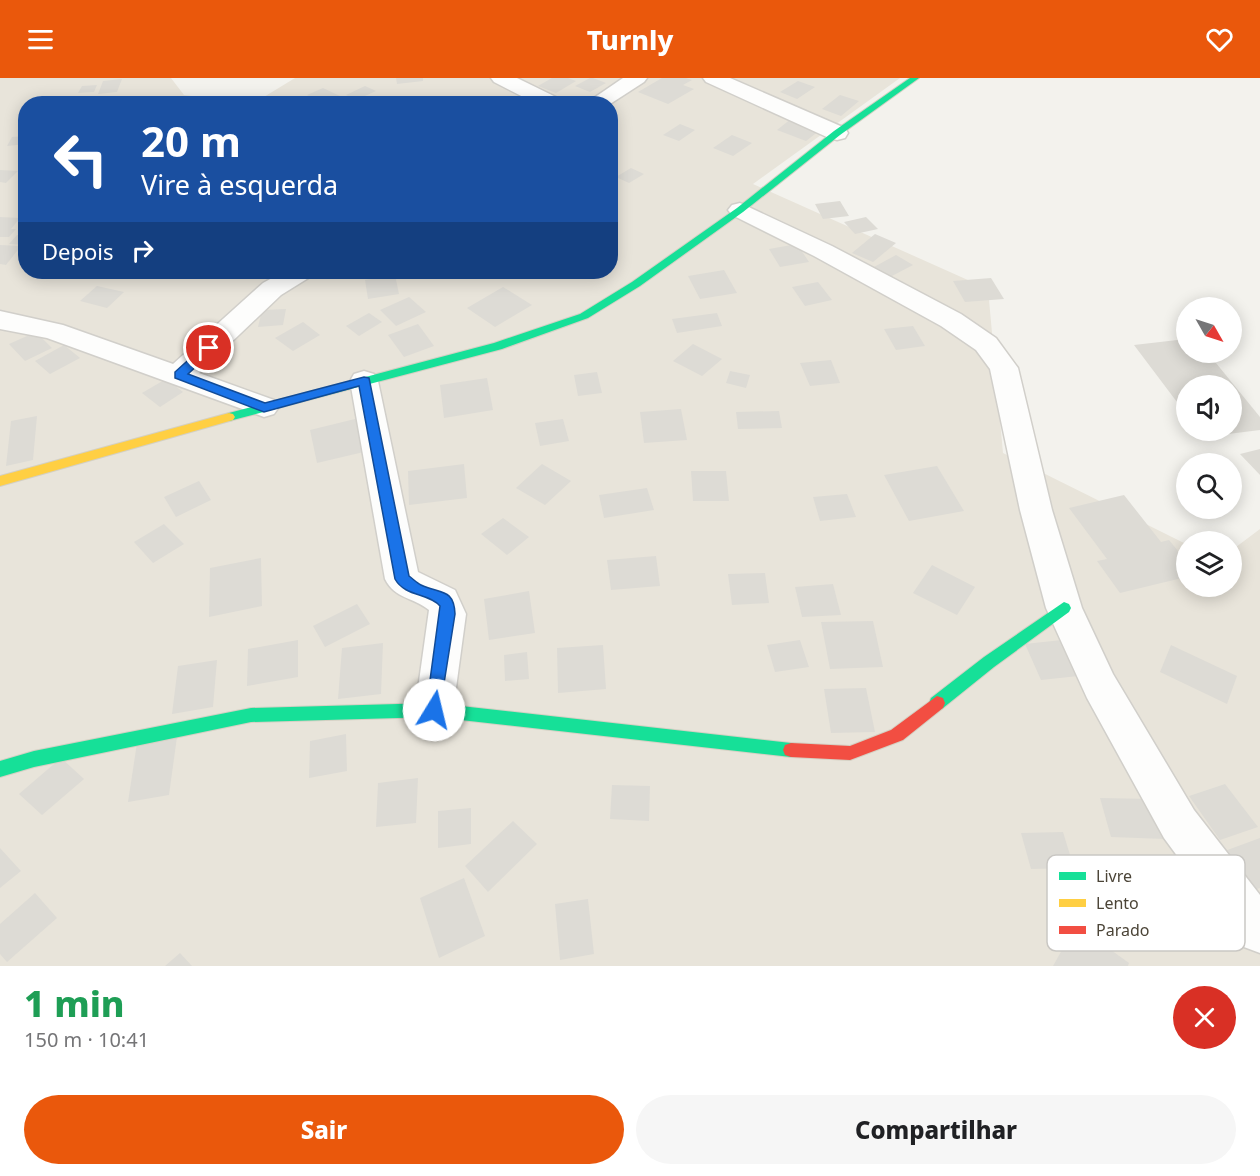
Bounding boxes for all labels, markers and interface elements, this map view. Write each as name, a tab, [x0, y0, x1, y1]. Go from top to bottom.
text: Turnly	[587, 21, 673, 58]
icon: menu	[24, 23, 57, 56]
icon: heart	[1203, 23, 1236, 56]
text: 20 m	[141, 112, 241, 169]
icon: left	[42, 120, 120, 198]
text: Vire à esquerda	[141, 166, 338, 203]
icon: right	[126, 234, 159, 267]
text: Depois	[42, 236, 114, 266]
north arrow	[1176, 297, 1242, 363]
map controls	[1176, 297, 1242, 597]
pin	[183, 322, 234, 373]
icon: arrive	[192, 331, 225, 364]
button: sound	[1176, 375, 1242, 441]
button: search	[1176, 453, 1242, 519]
button: layers	[1176, 531, 1242, 597]
position arrow	[402, 678, 466, 742]
legend	[1047, 855, 1245, 951]
text: Livre	[1096, 865, 1132, 887]
text: Lento	[1096, 892, 1139, 914]
text: Parado	[1096, 919, 1149, 941]
text: 1 min	[24, 979, 125, 1028]
button: close	[1173, 986, 1236, 1049]
text: 150 m · 10:41	[24, 1026, 149, 1053]
button: Sair	[24, 1095, 624, 1164]
button: Compartilhar	[636, 1095, 1236, 1164]

